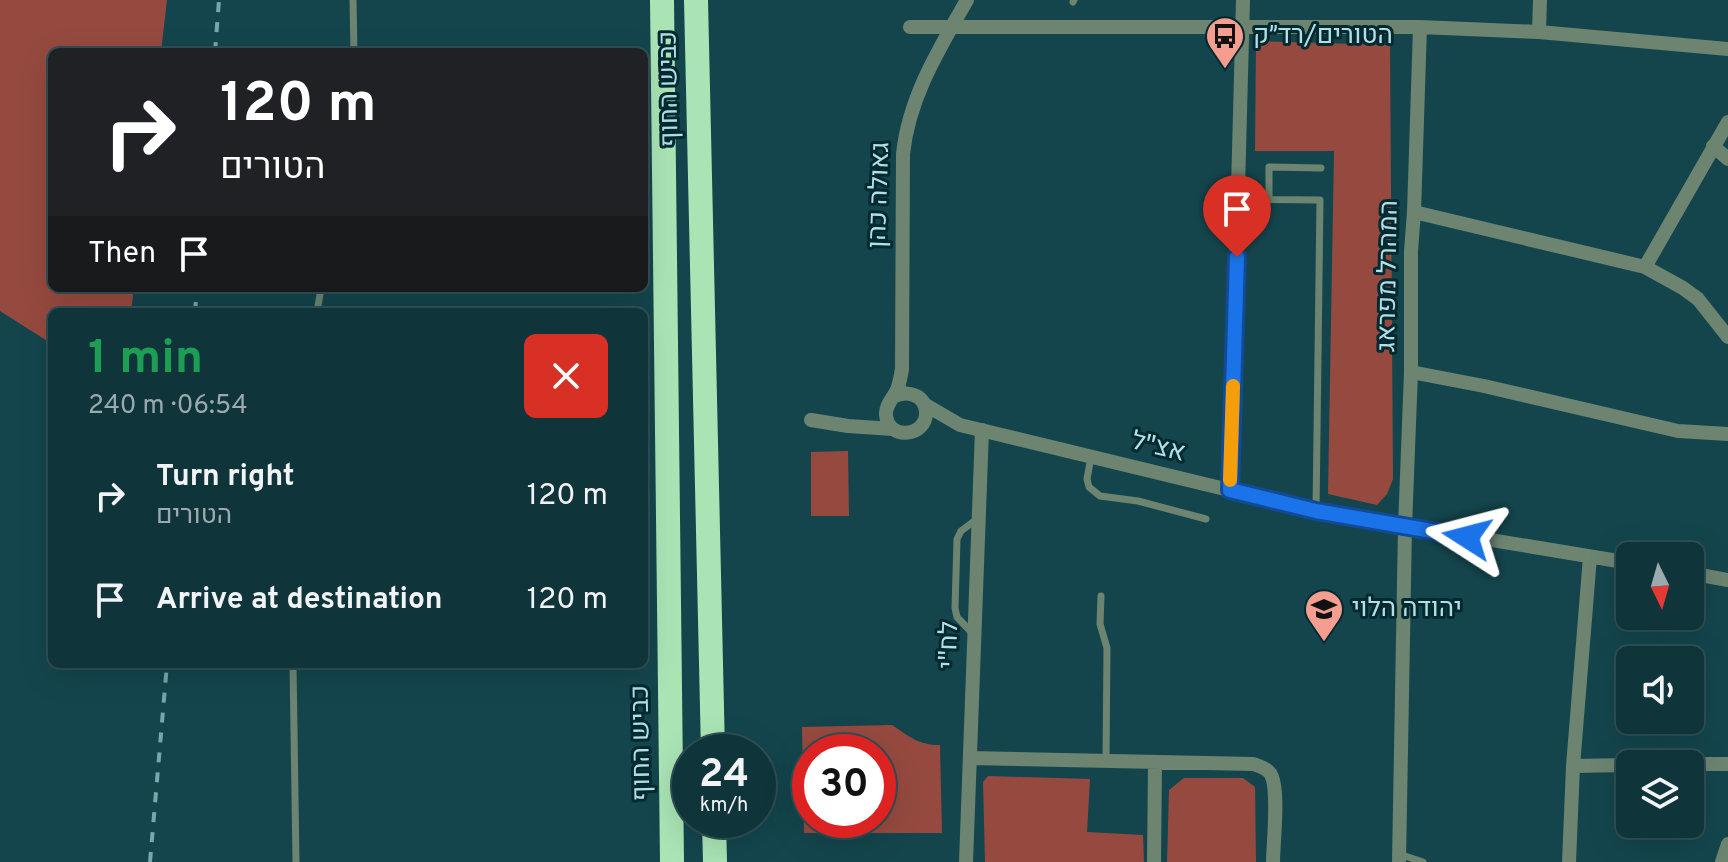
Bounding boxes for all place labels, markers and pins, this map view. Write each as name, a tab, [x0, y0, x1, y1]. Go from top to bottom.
bus stop icon: הטורים/רד״ק	[1204, 15, 1246, 70]
place label: הטורים/רד״ק	[1253, 20, 1393, 53]
pin	[1203, 175, 1271, 257]
school or university icon: יהודה הלוי	[1303, 588, 1345, 643]
place label: יהודה הלוי	[1352, 593, 1462, 626]

